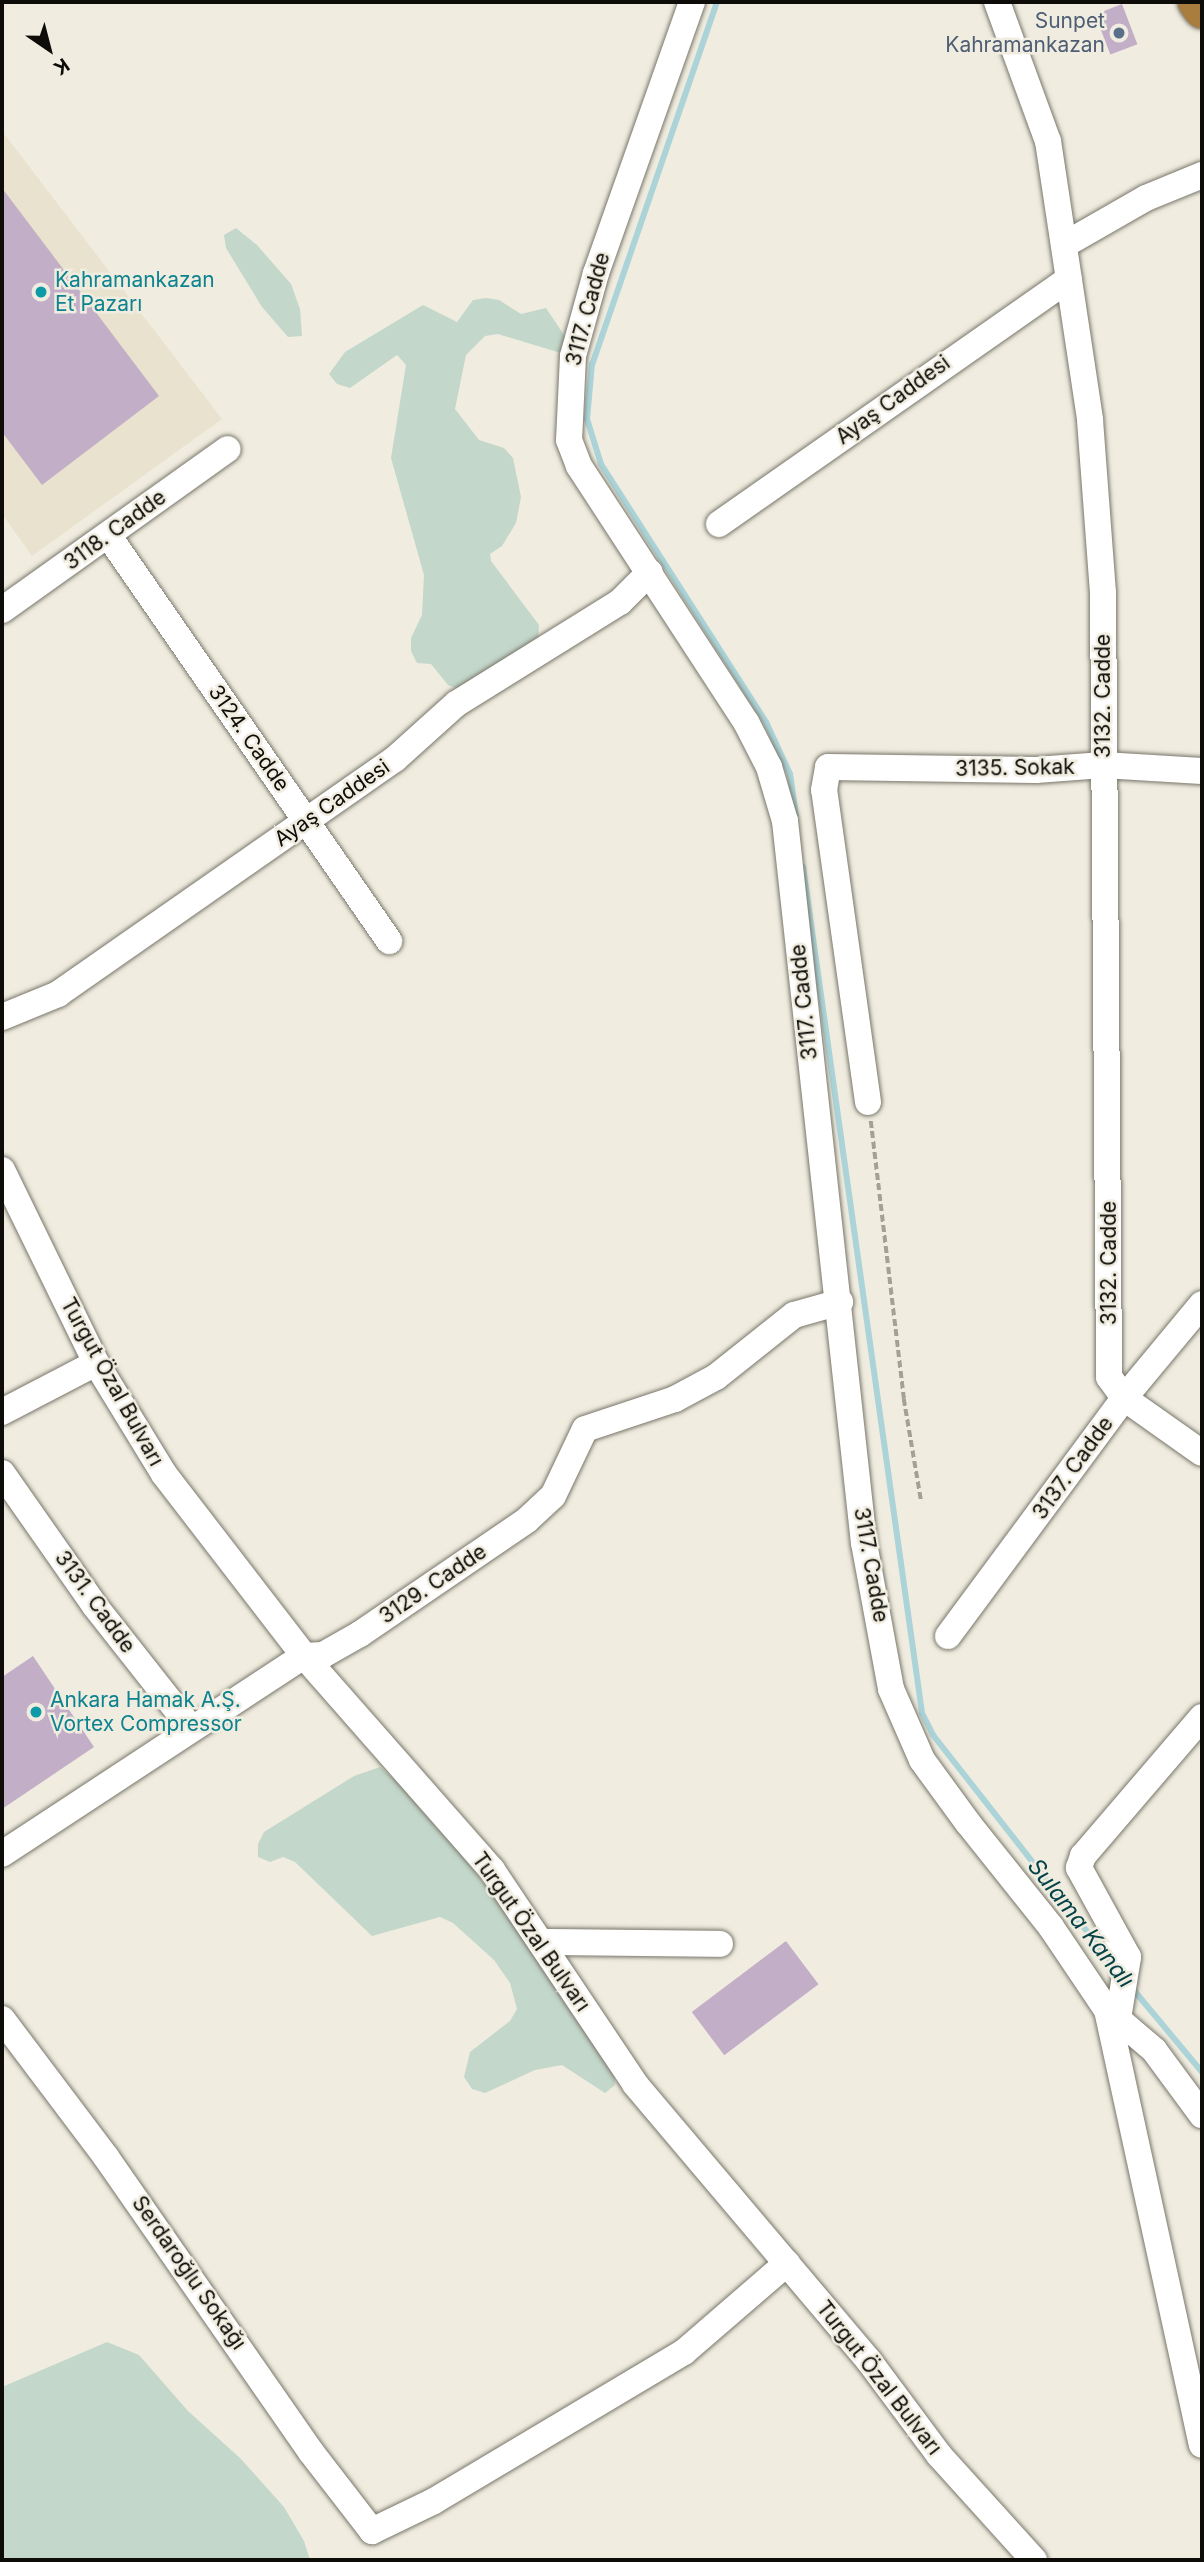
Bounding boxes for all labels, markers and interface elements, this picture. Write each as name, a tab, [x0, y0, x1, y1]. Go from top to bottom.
place label: Sunpet Kahramankazan	[945, 8, 1105, 58]
north arrow	[14, 14, 84, 84]
marker: Sunpet Kahramankazan	[1111, 25, 1127, 41]
text: K	[49, 53, 74, 80]
street label: 3117. Cadde	[561, 250, 615, 368]
place label: Kahramankazan Et Pazarı	[55, 267, 215, 317]
marker: Kahramankazan Et Pazarı	[33, 284, 49, 300]
street label: Ayaş Caddesi	[831, 350, 955, 450]
street label: 3118. Cadde	[59, 485, 171, 575]
street label: 3132. Cadde	[1090, 634, 1116, 758]
street label: 3124. Cadde	[203, 680, 295, 796]
street label: Ayaş Caddesi	[270, 754, 394, 852]
street label: 3135. Sokak	[955, 754, 1075, 782]
street label: 3117. Cadde	[785, 943, 823, 1061]
street label: 3132. Cadde	[1096, 1201, 1122, 1325]
street label: Turgut Özal Bulvarı	[55, 1293, 169, 1471]
street label: 3137. Cadde	[1027, 1412, 1119, 1524]
street label: 3117. Cadde	[848, 1506, 894, 1624]
street label: 3129. Cadde	[375, 1539, 491, 1629]
street label: 3131. Cadde	[50, 1546, 140, 1658]
place label: Ankara Hamak A.Ş. Vortex Compressor	[50, 1687, 242, 1737]
marker: Ankara Hamak A.Ş. Vortex Compressor	[28, 1704, 44, 1720]
street label: Turgut Özal Bulvarı	[467, 1848, 595, 2016]
water label: Sulama Kanalı	[1022, 1853, 1140, 1993]
street label: Serdaroğlu Sokağı	[127, 2191, 251, 2355]
street label: Turgut Özal Bulvarı	[811, 2296, 947, 2460]

